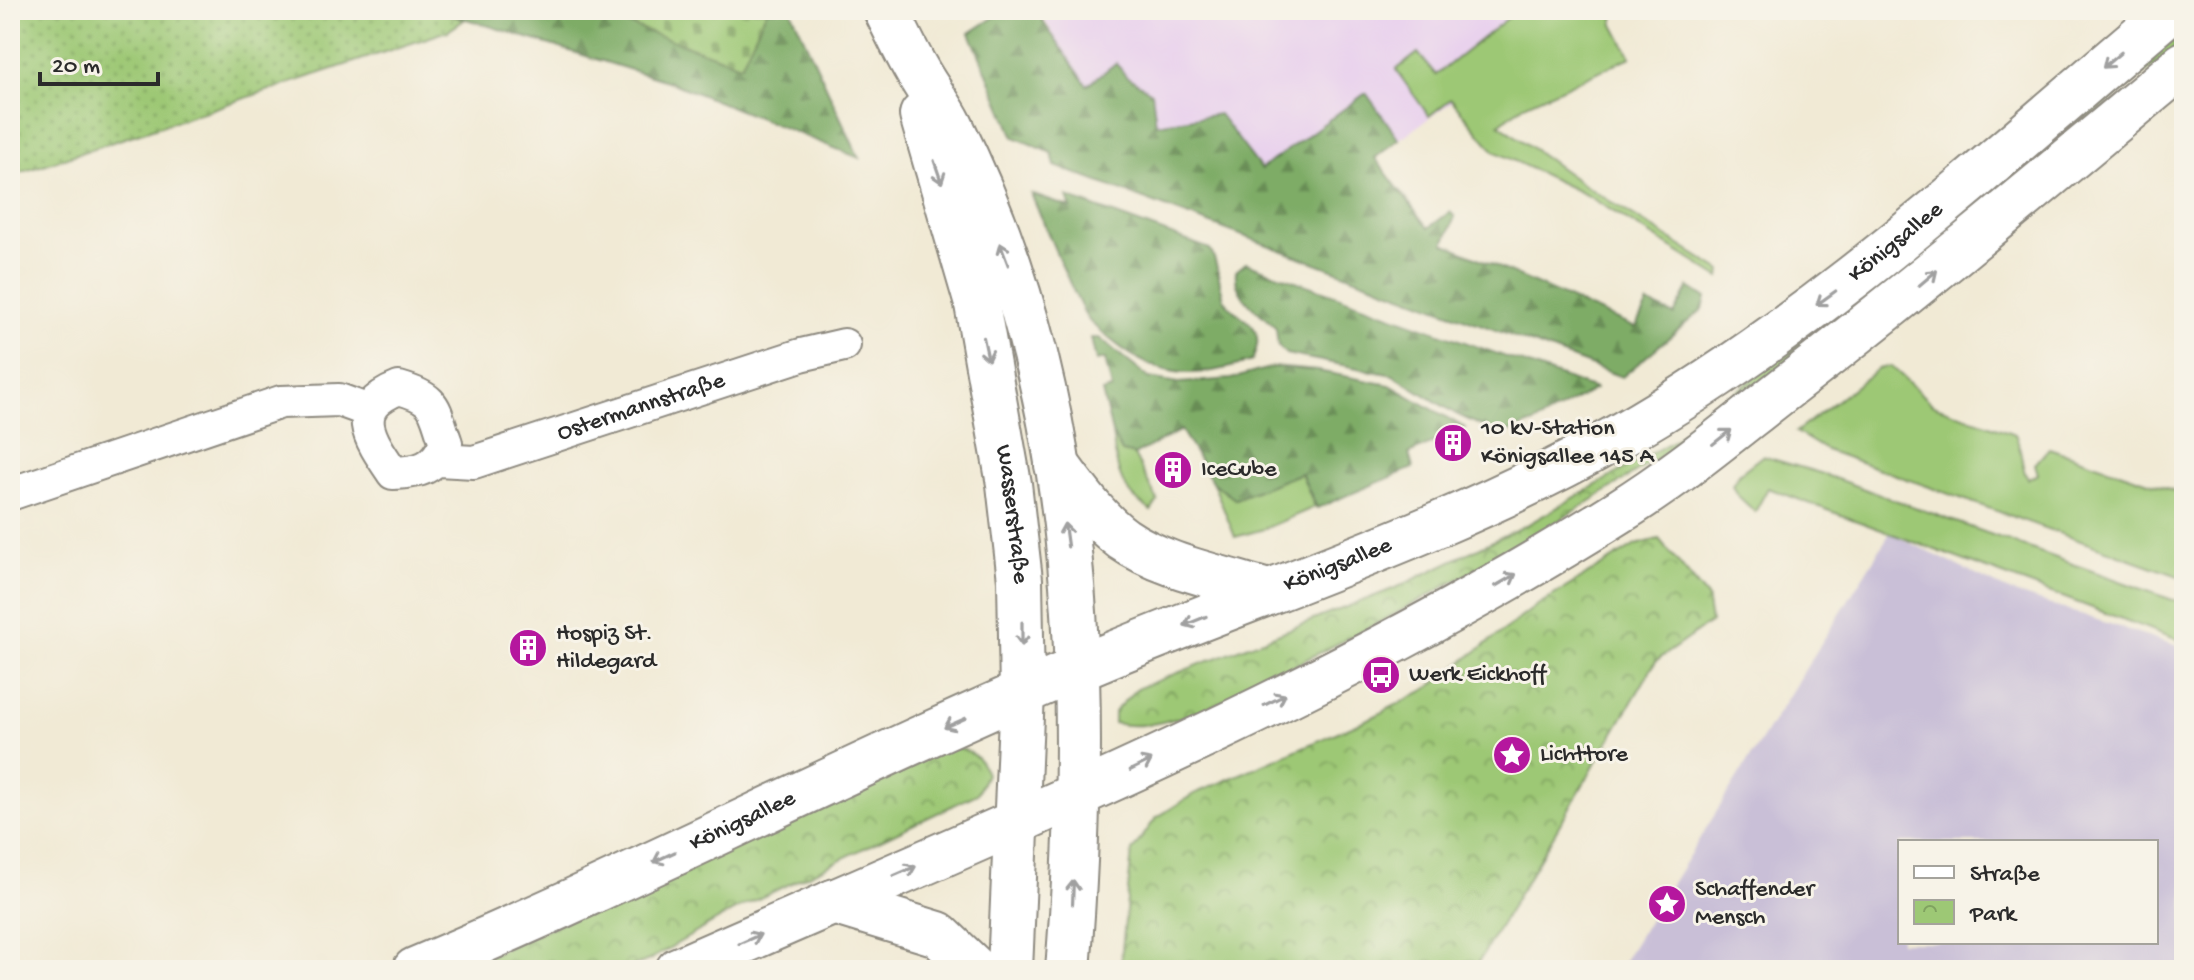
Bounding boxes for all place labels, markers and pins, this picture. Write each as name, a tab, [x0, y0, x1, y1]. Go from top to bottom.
place label: 10 kV-Station Königsallee 145 A	[1480, 415, 1655, 472]
building icon: 10 kV-Station Königsallee 145 A	[1432, 422, 1474, 464]
building icon: IceCube	[1152, 449, 1194, 491]
place label: IceCube	[1201, 456, 1277, 485]
place label: Hospiz St. Hildegard	[556, 620, 658, 677]
building icon: Hospiz St. Hildegard	[507, 627, 549, 669]
bus stop icon: Werk Eickhoff	[1360, 654, 1402, 696]
place label: Werk Eickhoff	[1409, 661, 1547, 690]
place icon: Lichttore	[1491, 734, 1533, 776]
place label: Lichttore	[1540, 741, 1629, 770]
place label: Schaffender Mensch	[1695, 876, 1816, 933]
place icon: Schaffender Mensch	[1646, 883, 1688, 925]

